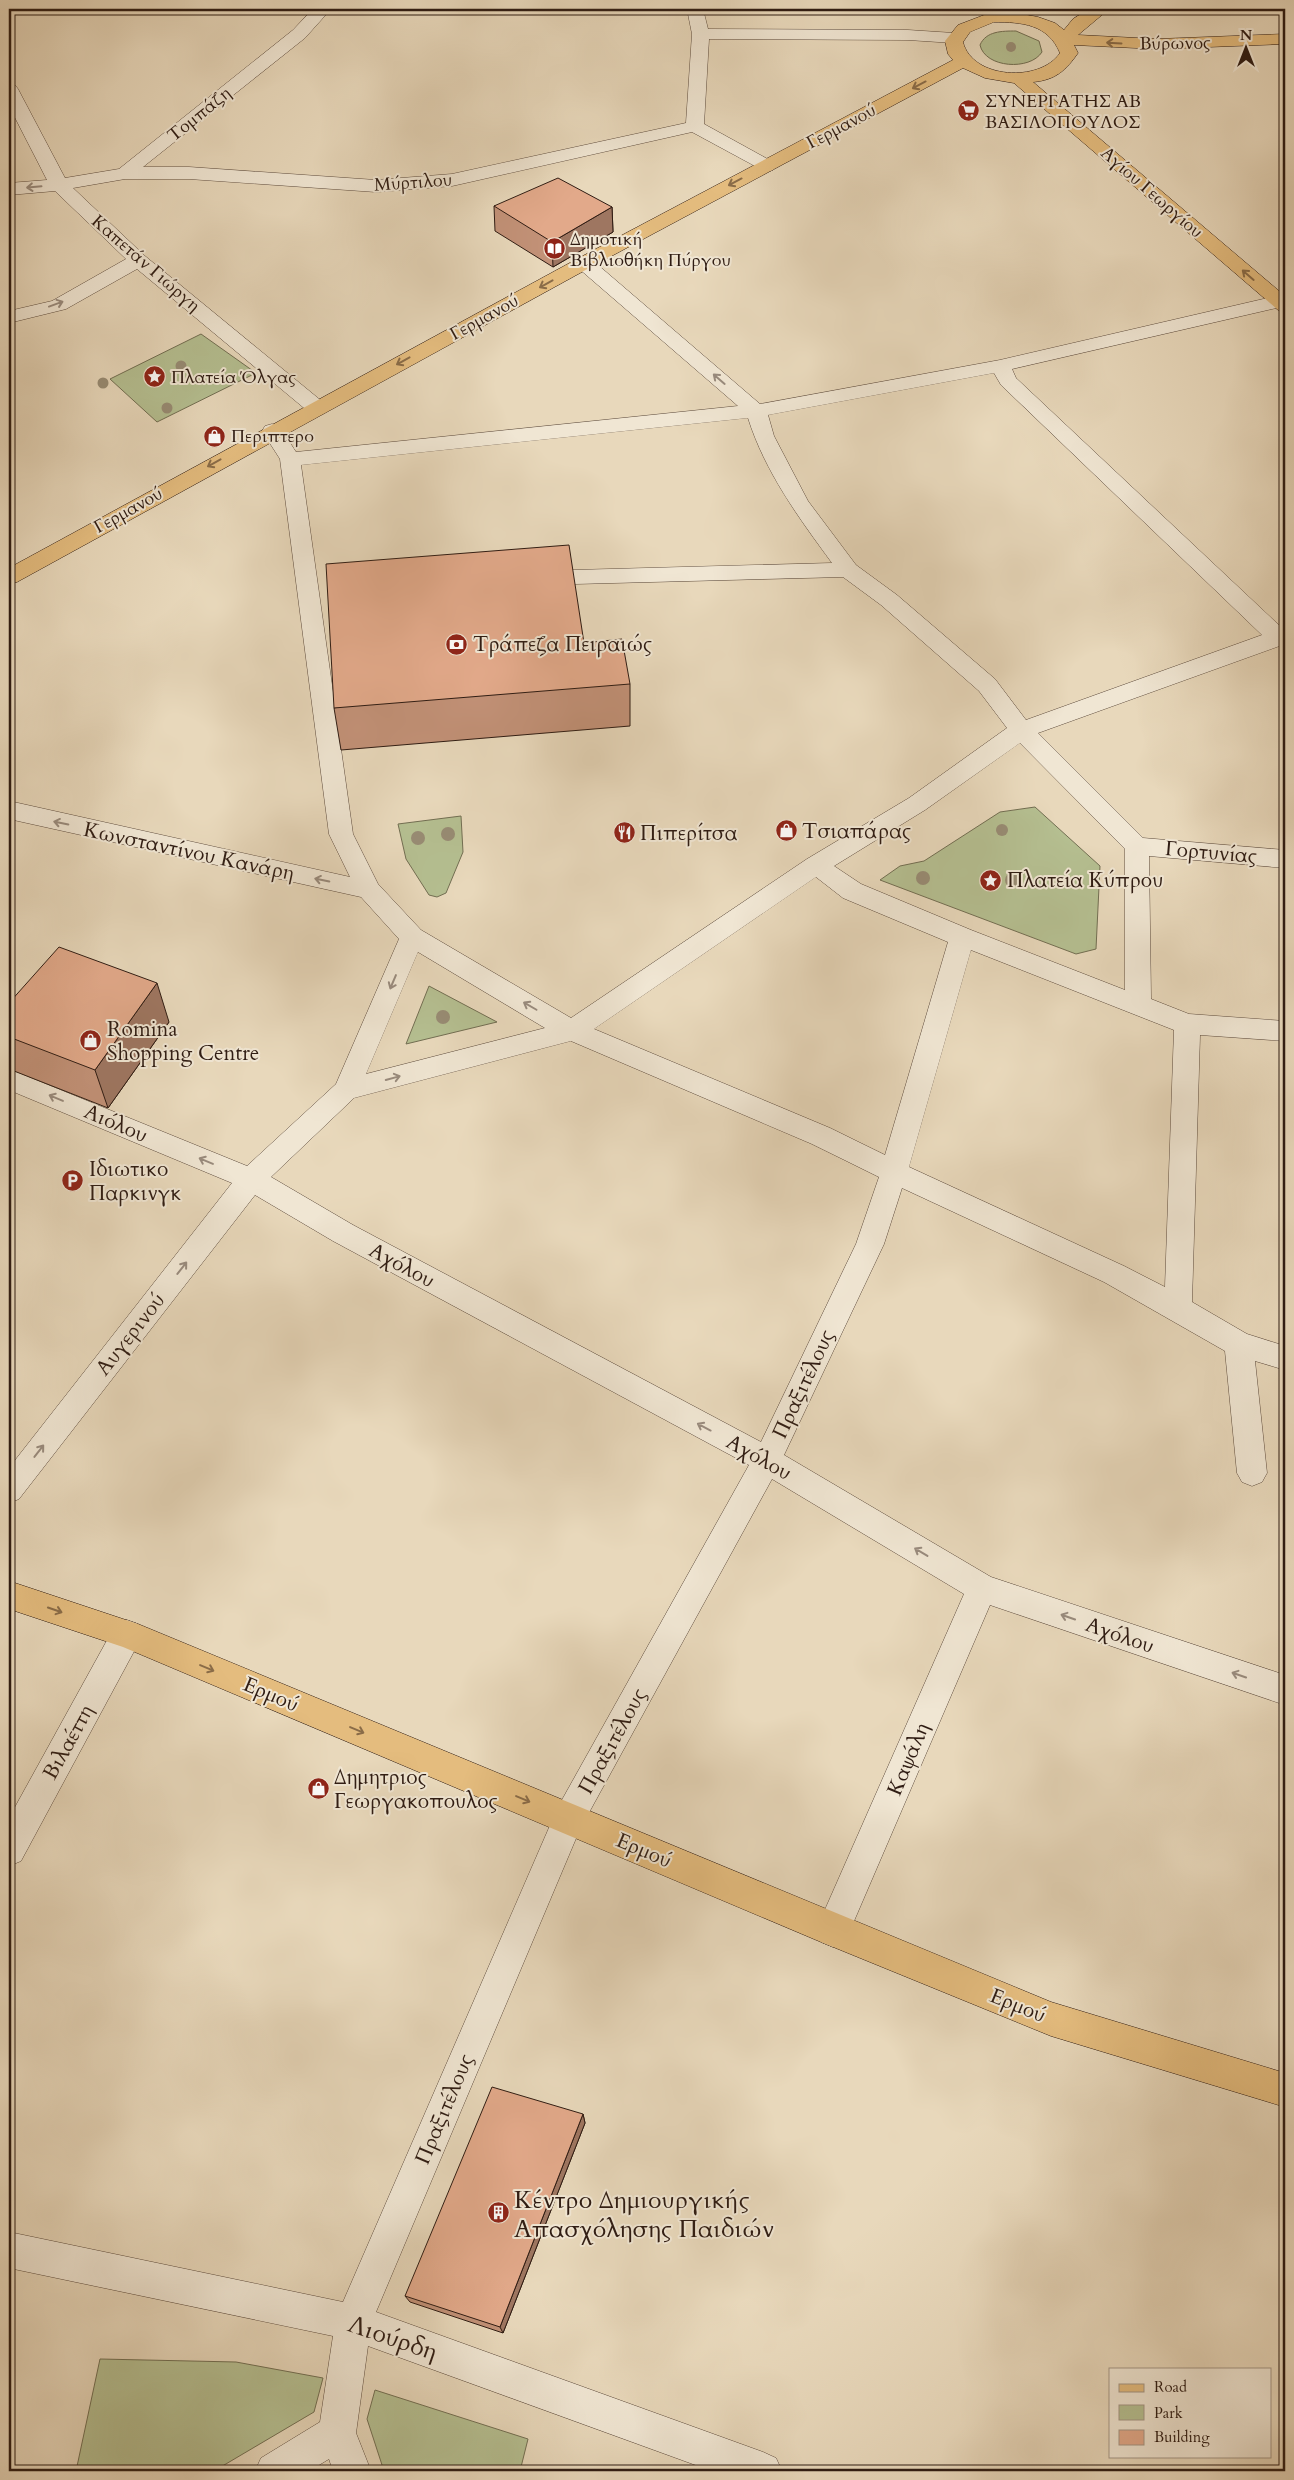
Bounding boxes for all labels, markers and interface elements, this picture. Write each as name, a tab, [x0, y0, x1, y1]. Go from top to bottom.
north arrow	[1222, 22, 1272, 72]
text: N	[1240, 26, 1252, 45]
street label: Βύρωνος	[1139, 30, 1211, 57]
one-way arrow	[1106, 38, 1122, 47]
one-way arrow	[912, 80, 927, 90]
street label: Τομπάζη	[162, 81, 236, 148]
place label: ΣΥΝΕΡΓΑΤΗΣ ΑΒ ΒΑΣΙΛΟΠΟΥΛΟΣ	[985, 89, 1141, 135]
street label: Γερμανού	[802, 98, 880, 155]
supermarket icon: ΣΥΝΕΡΓΑΤΗΣ ΑΒ ΒΑΣΙΛΟΠΟΥΛΟΣ	[957, 99, 981, 123]
street label: Αγίου Γεωργίου	[1095, 141, 1208, 244]
street label: Μύρτιλου	[373, 167, 453, 198]
one-way arrow	[728, 177, 743, 187]
one-way arrow	[26, 182, 42, 191]
street label: Καπετάν Γιώργη	[86, 209, 205, 318]
place label: Δημοτική Βιβλιοθήκη Πύργου	[570, 227, 731, 273]
library icon: Δημοτική Βιβλιοθήκη Πύργου	[542, 237, 566, 261]
one-way arrow	[1242, 269, 1255, 280]
one-way arrow	[539, 279, 554, 289]
street label: Γερμανού	[445, 288, 523, 347]
one-way arrow	[48, 299, 64, 309]
one-way arrow	[396, 357, 411, 366]
place icon: Πλατεία Όλγας	[143, 365, 167, 389]
place label: Πλατεία Όλγας	[171, 365, 296, 390]
one-way arrow	[713, 374, 726, 385]
shop icon: Περιπτερο	[203, 424, 227, 448]
place label: Περιπτερο	[231, 424, 314, 449]
one-way arrow	[207, 459, 222, 468]
street label: Γερμανού	[89, 481, 167, 540]
place label: Τράπεζα Πειραιώς	[473, 630, 652, 659]
bank icon: Τράπεζα Πειραιώς	[445, 632, 469, 656]
street label: Κωνσταντίνου Κανάρη	[81, 815, 297, 888]
one-way arrow	[53, 817, 69, 827]
place label: Τσιαπάρας	[802, 817, 911, 846]
place label: Πιπερίτσα	[640, 819, 738, 848]
shop icon: Τσιαπάρας	[774, 819, 798, 843]
restaurant icon: Πιπερίτσα	[612, 821, 636, 845]
street label: Γορτυνίας	[1164, 834, 1258, 871]
place label: Πλατεία Κύπρου	[1007, 866, 1163, 895]
place icon: Πλατεία Κύπρου	[979, 868, 1003, 892]
one-way arrow	[314, 875, 330, 884]
one-way arrow	[388, 974, 398, 989]
one-way arrow	[523, 1001, 538, 1010]
place label: Romina Shopping Centre	[107, 1015, 259, 1068]
shop icon: Romina Shopping Centre	[79, 1029, 103, 1053]
one-way arrow	[385, 1073, 401, 1082]
one-way arrow	[49, 1093, 64, 1102]
street label: Αιόλου	[80, 1097, 152, 1150]
place label: Ιδιωτικο Παρκινγκ	[89, 1155, 182, 1208]
one-way arrow	[199, 1155, 214, 1165]
parking icon: Ιδιωτικο Παρκινγκ	[61, 1169, 85, 1193]
street label: Αχόλου	[364, 1236, 440, 1295]
one-way arrow	[176, 1262, 187, 1275]
street label: Αυγερινού	[89, 1287, 172, 1382]
street label: Πραξιτέλους	[766, 1325, 841, 1443]
one-way arrow	[697, 1422, 712, 1432]
street label: Αχόλου	[721, 1428, 797, 1487]
one-way arrow	[33, 1445, 44, 1458]
one-way arrow	[914, 1546, 928, 1556]
one-way arrow	[47, 1606, 63, 1616]
street label: Αχόλου	[1082, 1610, 1158, 1661]
one-way arrow	[1061, 1612, 1077, 1622]
one-way arrow	[199, 1663, 214, 1673]
street label: Ερμού	[239, 1670, 303, 1719]
one-way arrow	[1232, 1670, 1247, 1679]
street label: Πραξιτέλους	[571, 1683, 654, 1799]
street label: Βιλαέττη	[36, 1699, 101, 1785]
street label: Καψάλη	[880, 1718, 937, 1800]
one-way arrow	[349, 1726, 364, 1735]
place label: Δημητριος Γεωργακοπουλος	[334, 1763, 498, 1816]
shop icon: Δημητριος Γεωργακοπουλος	[306, 1777, 330, 1801]
one-way arrow	[515, 1795, 530, 1804]
street label: Ερμού	[612, 1826, 676, 1875]
street label: Ερμού	[986, 1981, 1050, 2030]
street label: Πραξιτέλους	[408, 2050, 481, 2169]
place label: Κέντρο Δημιουργικής Απασχόλησης Παιδιών	[514, 2183, 774, 2246]
building icon: Κέντρο Δημιουργικής Απασχόλησης Παιδιών	[486, 2201, 510, 2225]
street label: Λιούρδη	[344, 2307, 442, 2369]
legend	[1109, 2368, 1272, 2458]
text: Road	[1154, 2377, 1187, 2397]
text: Park	[1154, 2403, 1183, 2423]
text: Building	[1154, 2427, 1210, 2447]

